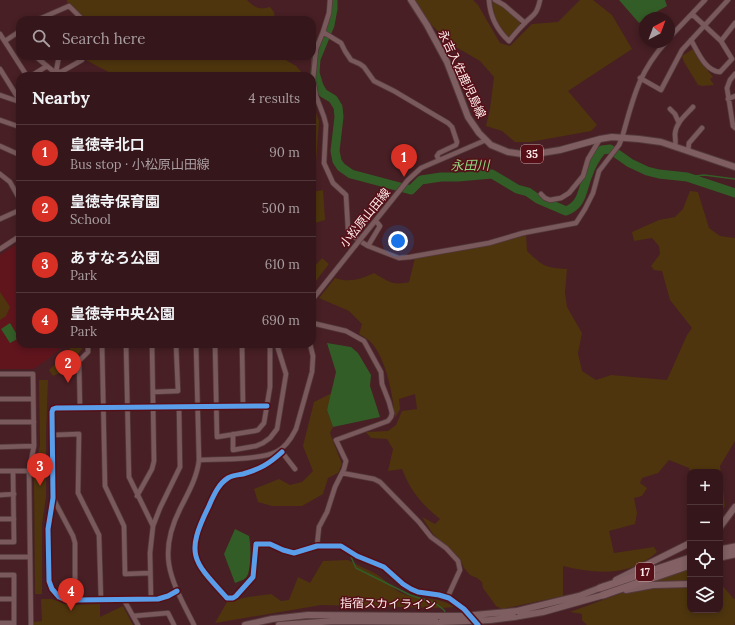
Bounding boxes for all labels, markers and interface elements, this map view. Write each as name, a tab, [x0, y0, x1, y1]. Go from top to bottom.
north arrow	[639, 12, 675, 48]
search box	[16, 16, 316, 60]
icon: search	[30, 27, 52, 49]
street label: 永吉入佐鹿児島線	[435, 27, 490, 120]
text: Search here	[62, 29, 145, 48]
text: Nearby	[32, 87, 90, 109]
text: 4 results	[249, 90, 300, 107]
text: 皇徳寺北口	[70, 135, 145, 154]
text: 1	[42, 144, 48, 161]
text: 90 m	[269, 144, 300, 161]
pin: 1	[391, 144, 417, 177]
road number: 35	[521, 145, 543, 163]
text: Bus stop · 小松原山田線	[70, 156, 210, 173]
water label: 永田川	[450, 157, 492, 174]
street label: 小松原山田線	[336, 185, 393, 250]
text: 皇徳寺保育園	[70, 192, 160, 211]
text: 2	[42, 200, 48, 217]
text: 500 m	[262, 200, 300, 217]
text: School	[70, 211, 111, 228]
your location	[388, 231, 408, 251]
text: あすなろ公園	[70, 248, 160, 267]
text: 3	[41, 256, 49, 273]
text: 610 m	[265, 256, 300, 273]
text: Park	[70, 267, 97, 284]
text: 皇徳寺中央公園	[70, 304, 175, 323]
text: 4	[41, 312, 49, 329]
text: 690 m	[262, 312, 300, 329]
text: Park	[70, 323, 97, 340]
pin: 2	[55, 350, 81, 383]
pin: 3	[27, 453, 53, 486]
map controls	[687, 469, 723, 613]
button: +	[687, 469, 723, 505]
button: −	[687, 505, 723, 541]
button: locate	[687, 541, 723, 577]
road number: 17	[636, 563, 654, 581]
button: layers	[687, 577, 723, 613]
pin: 4	[58, 578, 84, 611]
street label: 指宿スカイライン	[340, 595, 436, 612]

